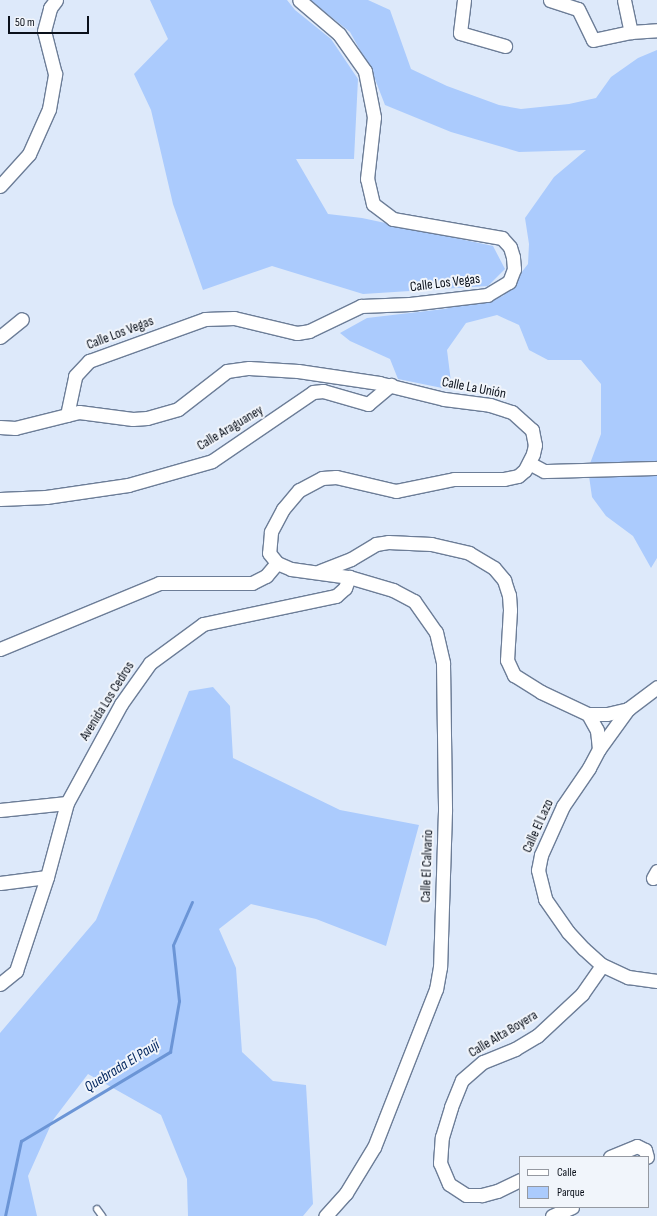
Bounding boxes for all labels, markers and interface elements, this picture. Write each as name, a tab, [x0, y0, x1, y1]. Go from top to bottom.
scale bar	[10, 8, 91, 34]
text: 50 m	[15, 15, 35, 30]
street label: Calle Los Vegas	[409, 270, 481, 296]
street label: Calle Los Vegas	[84, 313, 156, 353]
street label: Calle La Unión	[440, 374, 508, 402]
street label: Calle Araguaney	[194, 402, 266, 454]
street label: Avenida Los Cedros	[76, 659, 138, 743]
street label: Calle El Lazo	[519, 797, 557, 855]
street label: Calle El Calvario	[417, 829, 437, 903]
street label: Calle Alta Boyera	[465, 1007, 541, 1061]
water label: Quebrada El Paují	[81, 1036, 163, 1096]
legend	[519, 1156, 649, 1208]
text: Calle	[557, 1165, 577, 1180]
text: Parque	[557, 1185, 585, 1200]

